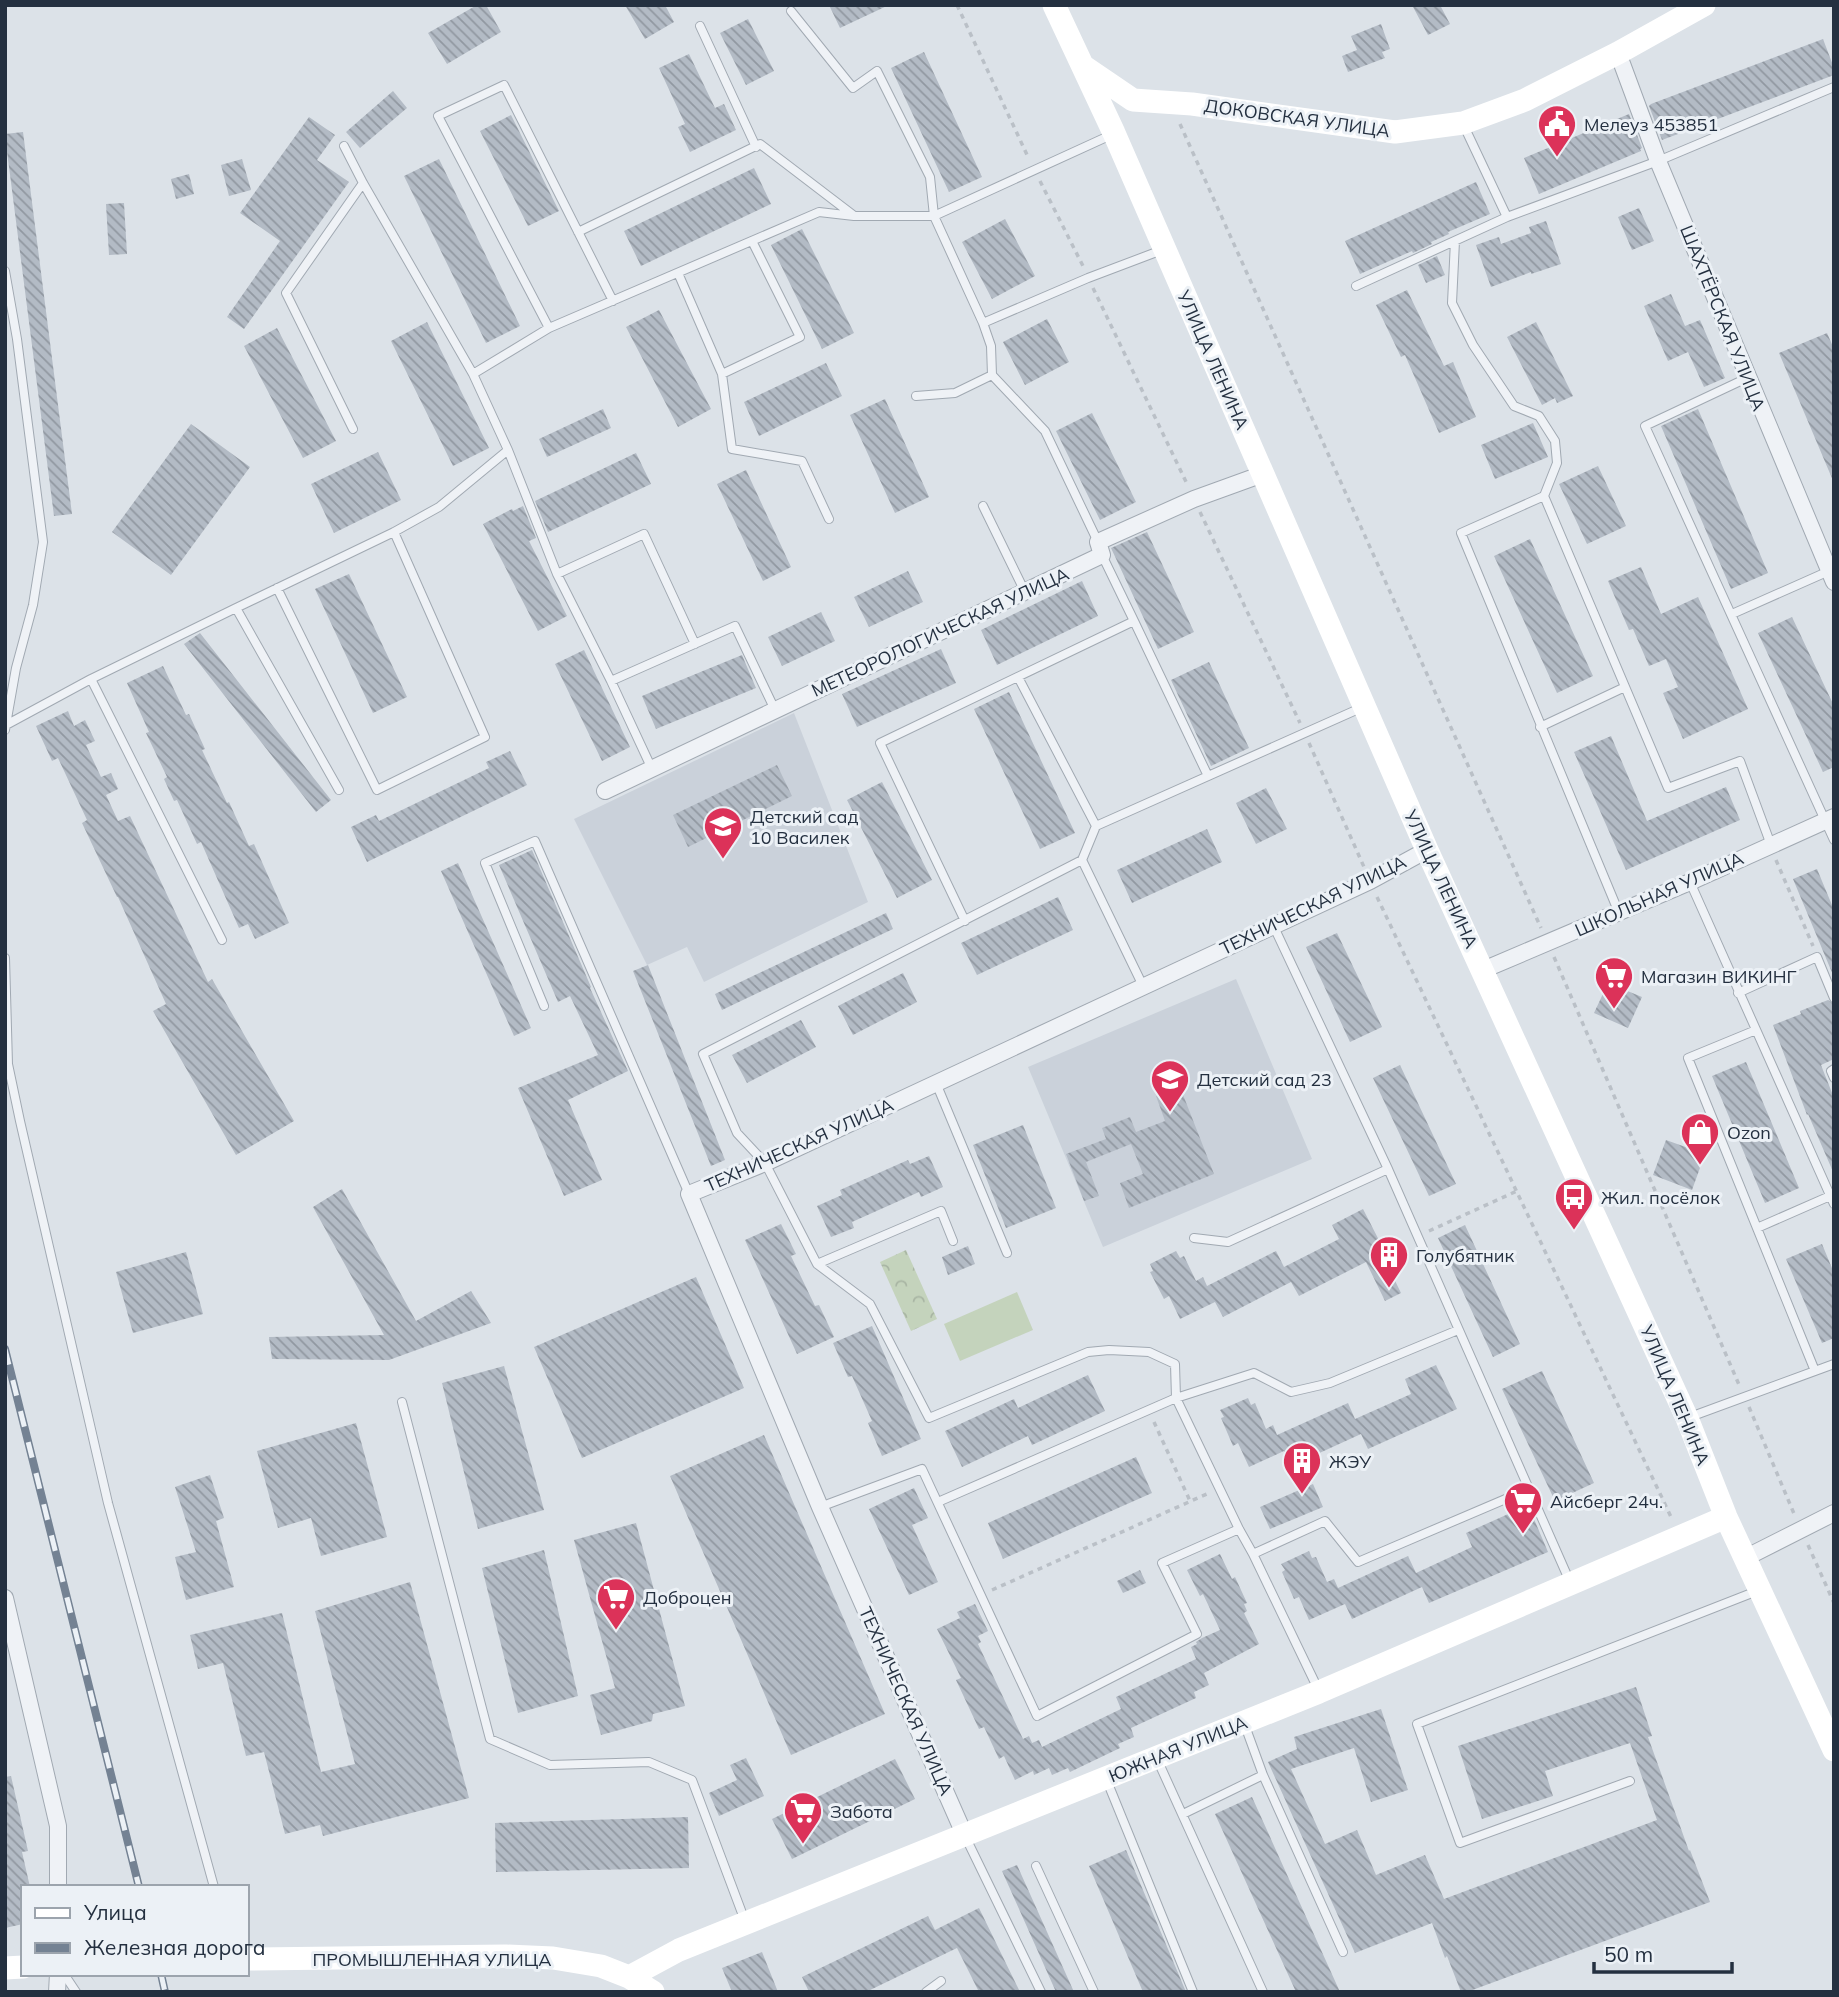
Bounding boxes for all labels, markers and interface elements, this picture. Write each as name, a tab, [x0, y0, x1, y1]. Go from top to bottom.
street label: ДОКОВСКАЯ УЛИЦА	[1203, 94, 1391, 142]
public building icon: Мелеуз 453851	[1536, 103, 1578, 158]
place label: Мелеуз 453851	[1584, 113, 1718, 136]
street label: ШАХТЁРСКАЯ УЛИЦА	[1675, 222, 1771, 414]
street label: УЛИЦА ЛЕНИНА	[1172, 286, 1254, 433]
street label: МЕТЕОРОЛОГИЧЕСКАЯ УЛИЦА	[808, 562, 1072, 702]
school or university icon: Детский сад 10 Василек	[702, 805, 744, 860]
place label: Детский сад 10 Василек	[750, 805, 859, 849]
street label: УЛИЦА ЛЕНИНА	[1398, 805, 1483, 952]
street label: ШКОЛЬНАЯ УЛИЦА	[1571, 847, 1747, 941]
street label: ТЕХНИЧЕСКАЯ УЛИЦА	[1216, 850, 1410, 960]
supermarket icon: Магазин ВИКИНГ	[1593, 955, 1635, 1010]
place label: Магазин ВИКИНГ	[1641, 965, 1796, 988]
school or university icon: Детский сад 23	[1149, 1058, 1191, 1113]
place label: Детский сад 23	[1197, 1068, 1332, 1091]
street label: ТЕХНИЧЕСКАЯ УЛИЦА	[701, 1093, 897, 1197]
shop icon: Ozon	[1679, 1111, 1721, 1166]
place label: Ozon	[1727, 1121, 1771, 1144]
bus stop icon: Жил. посёлок	[1553, 1176, 1595, 1231]
place label: Жил. посёлок	[1601, 1186, 1720, 1209]
building icon: Голубятник	[1368, 1234, 1410, 1289]
place label: Голубятник	[1416, 1244, 1514, 1267]
street label: УЛИЦА ЛЕНИНА	[1635, 1321, 1715, 1469]
building icon: ЖЭУ	[1281, 1440, 1323, 1495]
place label: ЖЭУ	[1329, 1450, 1371, 1473]
supermarket icon: Айсберг 24ч.	[1502, 1480, 1544, 1535]
place label: Айсберг 24ч.	[1550, 1490, 1663, 1513]
supermarket icon: Доброцен	[595, 1576, 637, 1631]
place label: Доброцен	[643, 1586, 732, 1609]
street label: ТЕХНИЧЕСКАЯ УЛИЦА	[854, 1603, 958, 1799]
street label: ЮЖНАЯ УЛИЦА	[1105, 1711, 1251, 1787]
supermarket icon: Забота	[782, 1790, 824, 1845]
place label: Забота	[830, 1800, 893, 1823]
legend	[21, 1885, 248, 1976]
text: Улица	[83, 1899, 147, 1925]
scale bar	[1594, 1930, 1732, 1974]
text: Железная дорога	[84, 1934, 266, 1960]
text: 50 m	[1604, 1941, 1653, 1967]
street label: ПРОМЫШЛЕННАЯ УЛИЦА	[313, 1948, 551, 1971]

